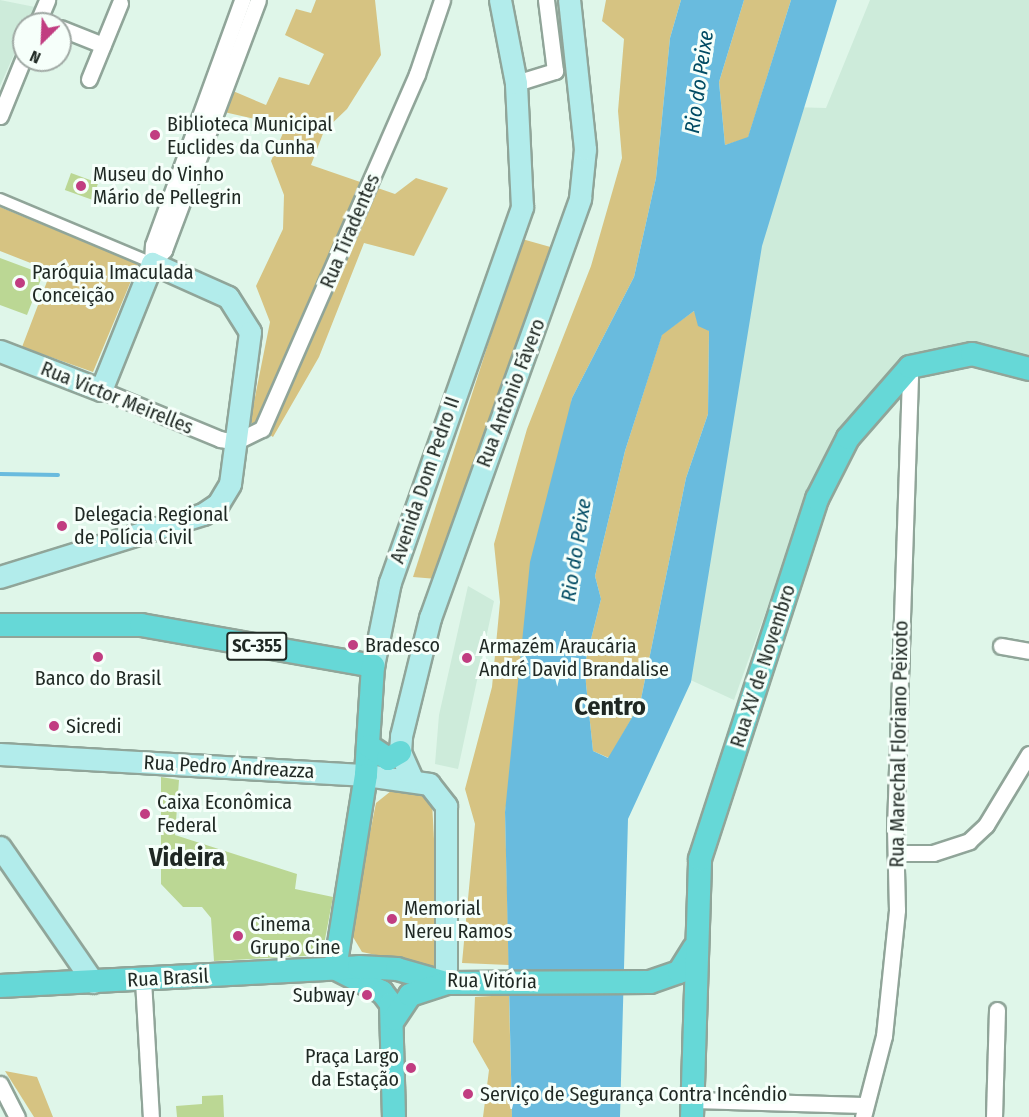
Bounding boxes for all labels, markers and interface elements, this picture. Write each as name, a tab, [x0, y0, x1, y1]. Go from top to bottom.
north arrow	[12, 12, 72, 72]
water label: Rio do Peixe	[679, 29, 719, 135]
text: N	[27, 46, 44, 68]
place label: Biblioteca Municipal Euclides da Cunha	[167, 112, 333, 159]
marker: Biblioteca Municipal Euclides da Cunha	[148, 128, 162, 142]
place label: Museu do Vinho Mário de Pellegrin	[93, 162, 242, 209]
street label: Rua Tiradentes	[315, 170, 385, 292]
marker: Museu do Vinho Mário de Pellegrin	[74, 179, 88, 193]
place label: Paróquia Imaculada Conceição	[32, 260, 194, 307]
marker: Paróquia Imaculada Conceição	[13, 276, 27, 290]
street label: Rua Antônio Fávero	[472, 315, 550, 471]
street label: Rua Victor Meirelles	[37, 356, 197, 440]
street label: Avenida Dom Pedro II	[385, 393, 465, 567]
water label: Rio do Peixe	[555, 497, 597, 603]
place label: Delegacia Regional de Polícia Civil	[74, 502, 228, 549]
marker: Delegacia Regional de Polícia Civil	[55, 519, 69, 533]
street label: Rua XV de Novembro	[725, 581, 801, 751]
street label: Rua Marechal Floriano Peixoto	[885, 620, 913, 868]
road number: SC-355	[226, 631, 288, 661]
place label: Bradesco	[365, 633, 440, 657]
place label: Armazém Araucária André David Brandalise	[479, 634, 669, 681]
marker: Bradesco	[346, 638, 360, 652]
marker: Banco do Brasil	[91, 650, 105, 664]
marker: Armazém Araucária André David Brandalise	[460, 651, 474, 665]
place label: Banco do Brasil	[35, 666, 161, 690]
district label: Centro	[574, 691, 646, 723]
place label: Sicredi	[66, 714, 122, 738]
marker: Sicredi	[47, 719, 61, 733]
street label: Rua Pedro Andreazza	[143, 751, 315, 783]
place label: Caixa Econômica Federal	[157, 790, 292, 837]
marker: Caixa Econômica Federal	[138, 807, 152, 821]
district label: Videira	[149, 842, 225, 874]
place label: Memorial Nereu Ramos	[404, 896, 512, 943]
place label: Cinema Grupo Cine	[250, 912, 340, 959]
marker: Memorial Nereu Ramos	[385, 912, 399, 926]
marker: Cinema Grupo Cine	[231, 929, 245, 943]
street label: Rua Brasil	[127, 964, 209, 992]
street label: Rua Vitória	[447, 968, 537, 994]
place label: Subway	[293, 983, 355, 1007]
marker: Subway	[360, 988, 374, 1002]
place label: Praça Largo da Estação	[305, 1044, 399, 1091]
marker: Praça Largo da Estação	[404, 1061, 418, 1075]
place label: Serviço de Segurança Contra Incêndio	[480, 1082, 787, 1106]
marker: Serviço de Segurança Contra Incêndio	[461, 1087, 475, 1101]

